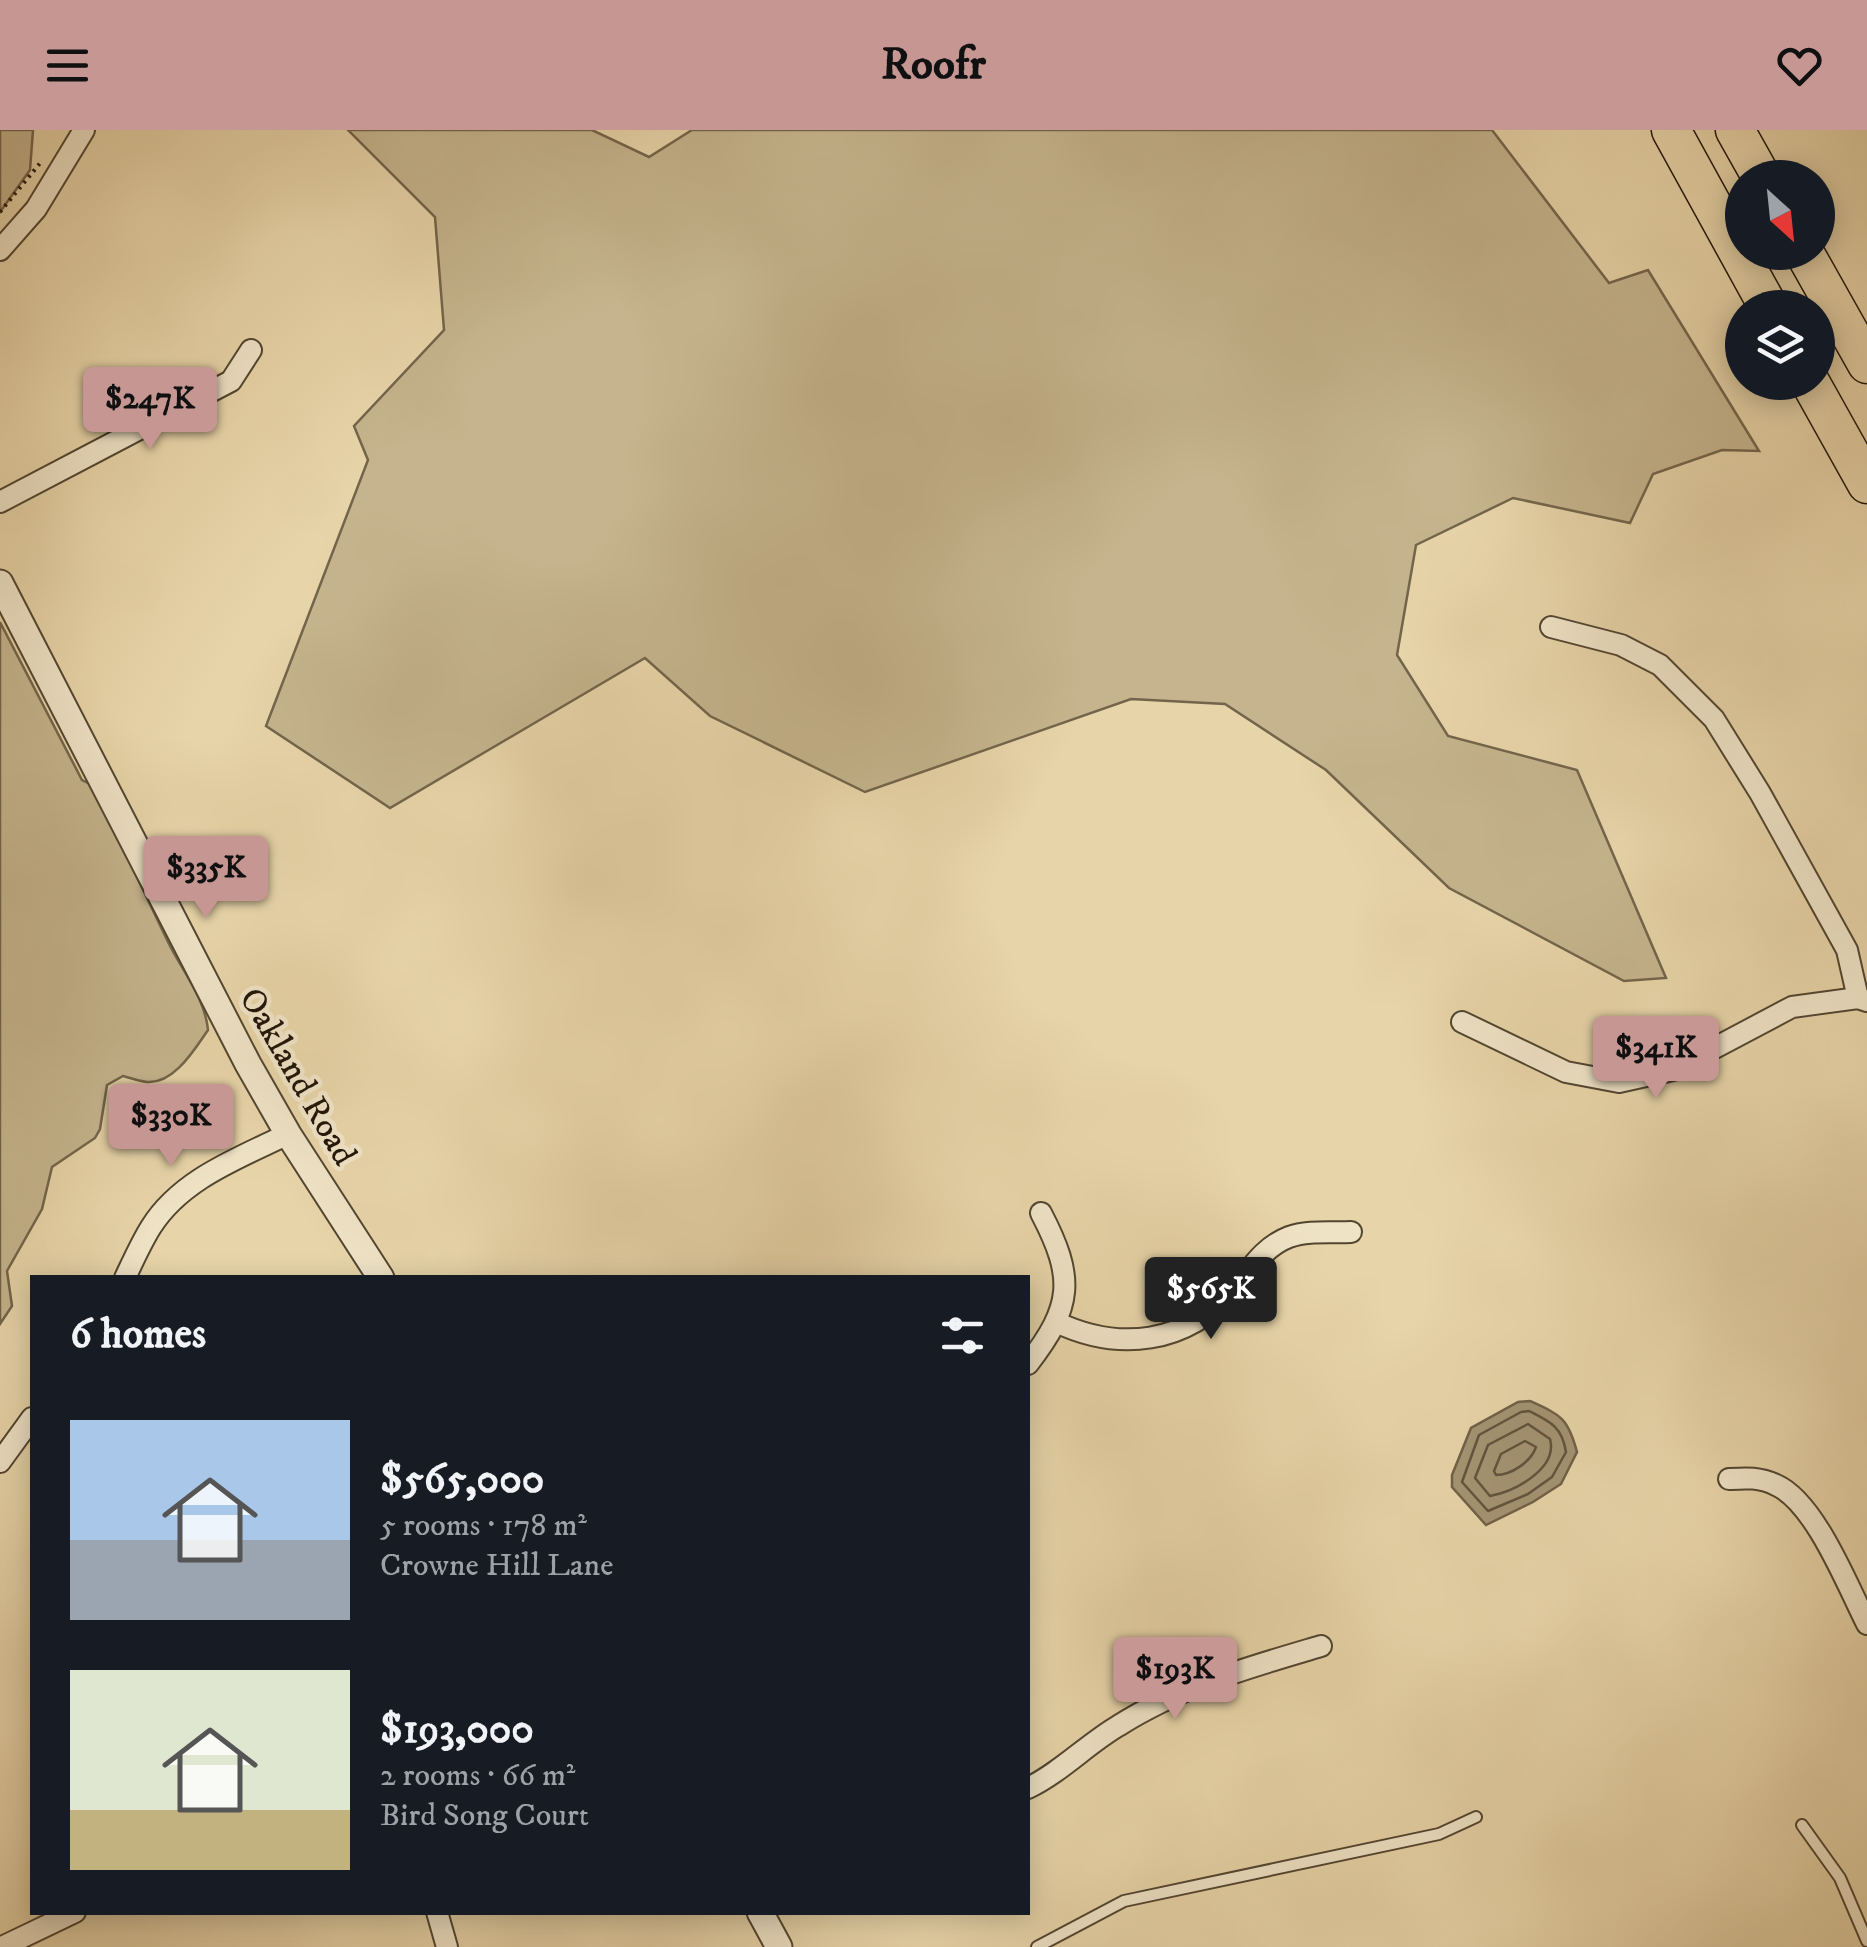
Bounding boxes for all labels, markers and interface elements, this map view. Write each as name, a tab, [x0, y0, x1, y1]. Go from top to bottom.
text: Roofr	[881, 37, 986, 93]
icon: menu	[40, 38, 95, 93]
icon: heart	[1772, 38, 1827, 93]
north arrow	[1725, 160, 1835, 270]
map controls	[1725, 160, 1835, 400]
button: layers	[1725, 290, 1835, 400]
pin: $247K	[80, 367, 220, 452]
text: $247K	[105, 379, 195, 419]
pin: $335K	[136, 836, 276, 921]
text: $335K	[166, 848, 246, 888]
street label: Oakland Road	[229, 980, 366, 1174]
pin: $341K	[1586, 1016, 1726, 1101]
text: $341K	[1615, 1028, 1697, 1068]
pin: $330K	[101, 1084, 241, 1169]
text: $330K	[130, 1096, 212, 1136]
pin: $565K	[1141, 1257, 1281, 1342]
text: $565K	[1167, 1269, 1255, 1309]
icon: filters	[935, 1308, 990, 1363]
text: 6 homes	[70, 1309, 206, 1361]
text: $565,000	[380, 1454, 544, 1506]
icon: home	[150, 1460, 270, 1580]
text: 5 rooms · 178 m²	[380, 1506, 587, 1546]
text: Crowne Hill Lane	[380, 1546, 613, 1586]
pin: $193K	[1105, 1637, 1245, 1722]
text: $193K	[1135, 1649, 1215, 1689]
text: $193,000	[380, 1704, 534, 1756]
icon: home	[150, 1710, 270, 1830]
text: 2 rooms · 66 m²	[380, 1756, 575, 1796]
text: Bird Song Court	[380, 1796, 589, 1836]

